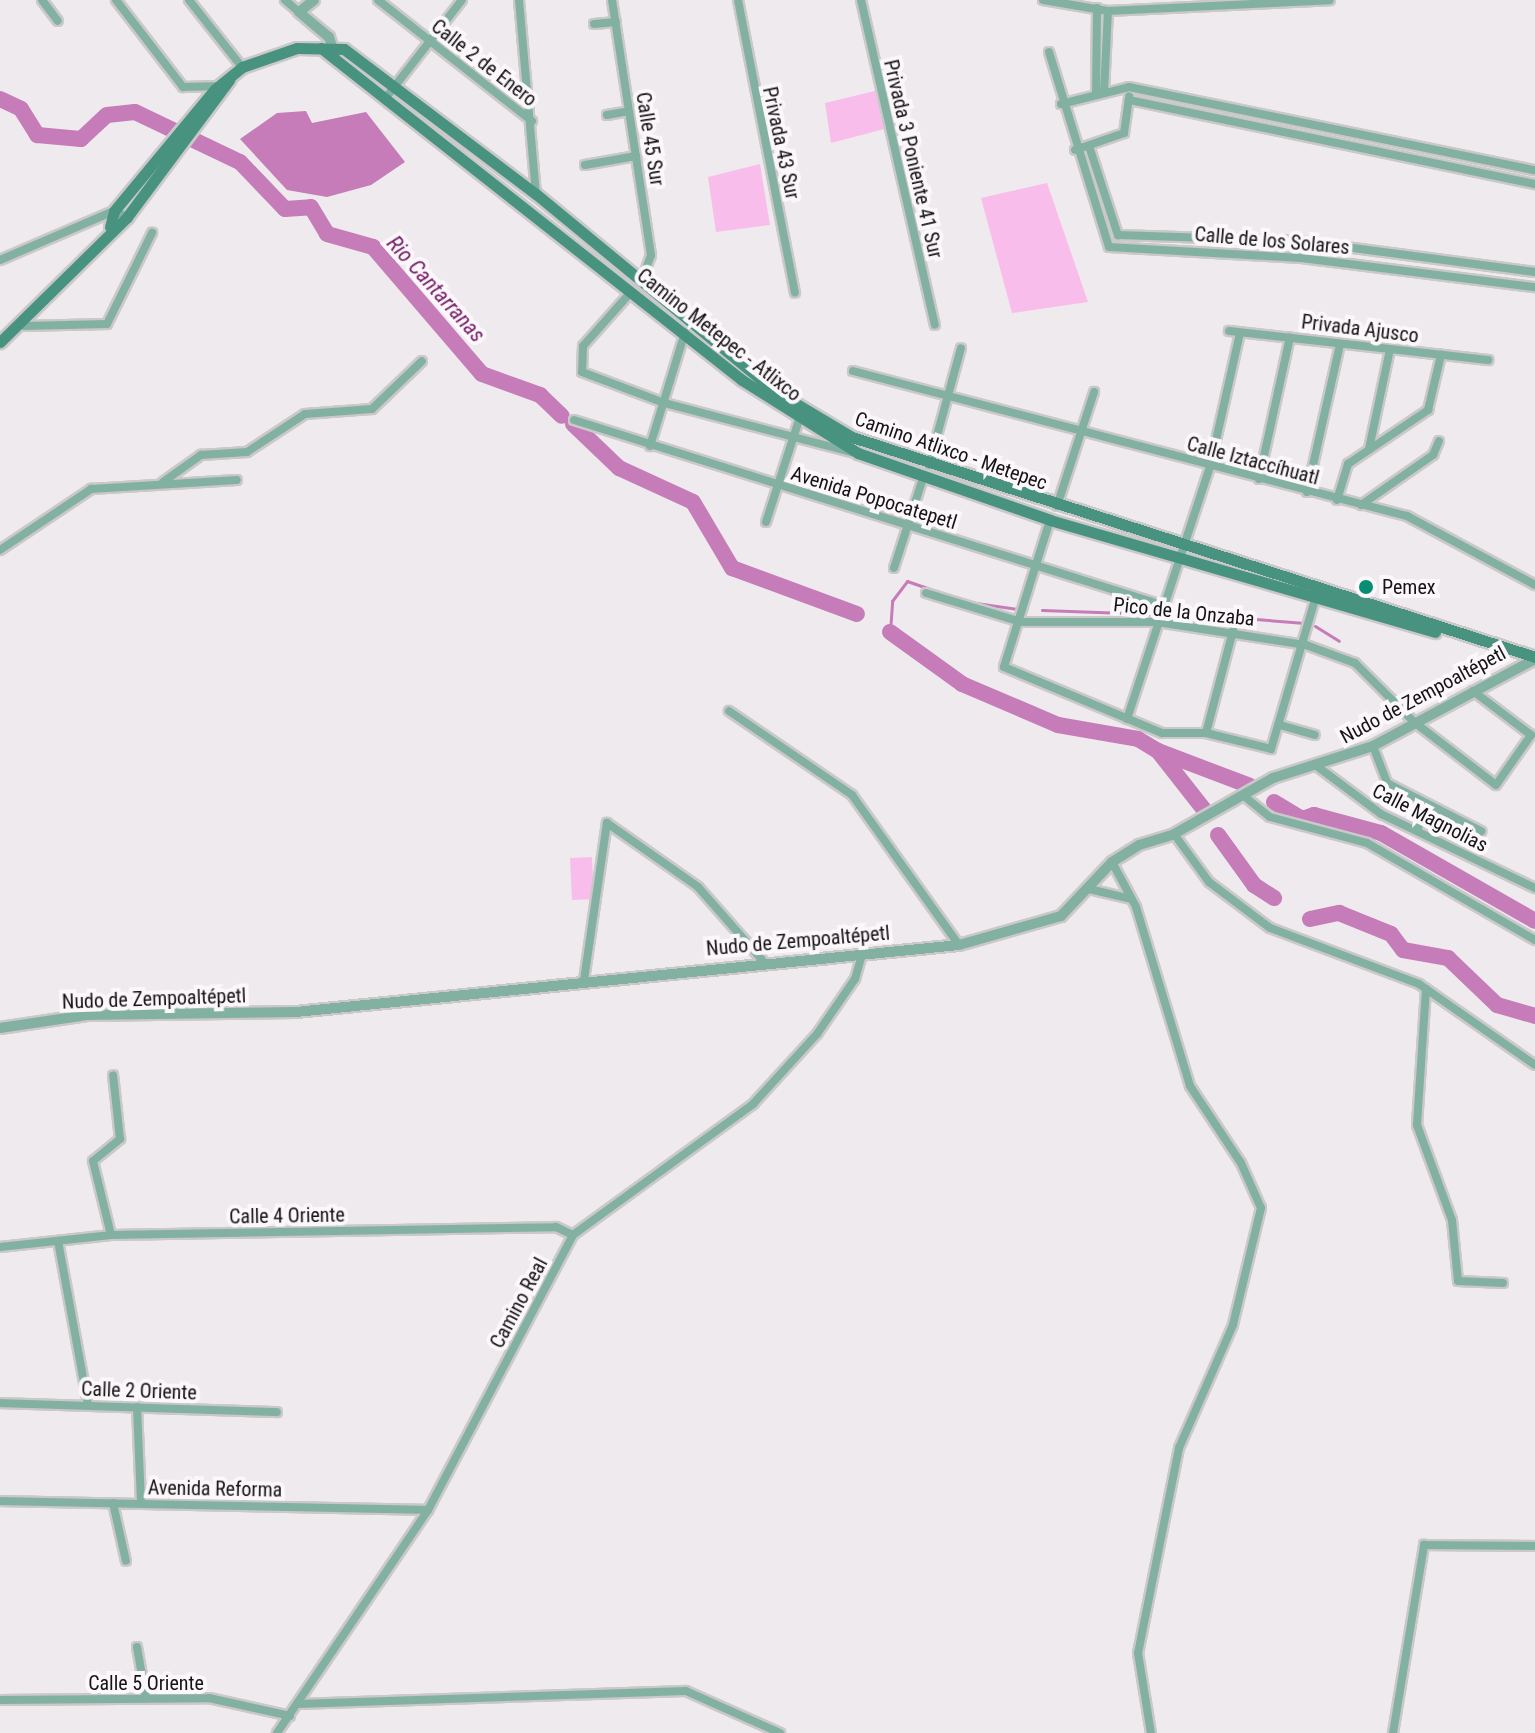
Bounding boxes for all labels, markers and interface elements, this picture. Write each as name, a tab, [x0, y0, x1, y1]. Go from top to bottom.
street label: Calle 2 de Enero	[426, 14, 542, 112]
street label: Privada 3 Poniente 41 Sur	[878, 57, 948, 261]
street label: Privada 43 Sur	[757, 85, 805, 201]
street label: Calle 45 Sur	[631, 90, 669, 188]
street label: Calle de los Solares	[1194, 222, 1350, 260]
water label: Rio Cantarranas	[381, 230, 491, 348]
street label: Camino Metepec - Atlixco	[632, 263, 806, 407]
street label: Privada Ajusco	[1300, 310, 1420, 348]
street label: Camino Atlixco - Metepec	[852, 407, 1050, 495]
street label: Calle Iztaccíhuatl	[1184, 432, 1322, 490]
street label: Avenida Popocatepetl	[788, 461, 960, 535]
place label: Pemex	[1382, 575, 1436, 599]
marker: Pemex	[1357, 578, 1375, 596]
street label: Pico de la Onzaba	[1112, 593, 1256, 631]
street label: Nudo de Zempoaltépetl	[1336, 641, 1510, 749]
street label: Calle Magnolias	[1368, 779, 1492, 857]
street label: Nudo de Zempoaltépetl	[705, 921, 891, 961]
street label: Nudo de Zempoaltépetl	[61, 984, 247, 1014]
street label: Calle 4 Oriente	[229, 1203, 345, 1229]
street label: Camino Real	[485, 1254, 553, 1352]
street label: Calle 2 Oriente	[81, 1377, 197, 1405]
street label: Avenida Reforma	[148, 1476, 282, 1502]
street label: Calle 5 Oriente	[88, 1671, 204, 1695]

